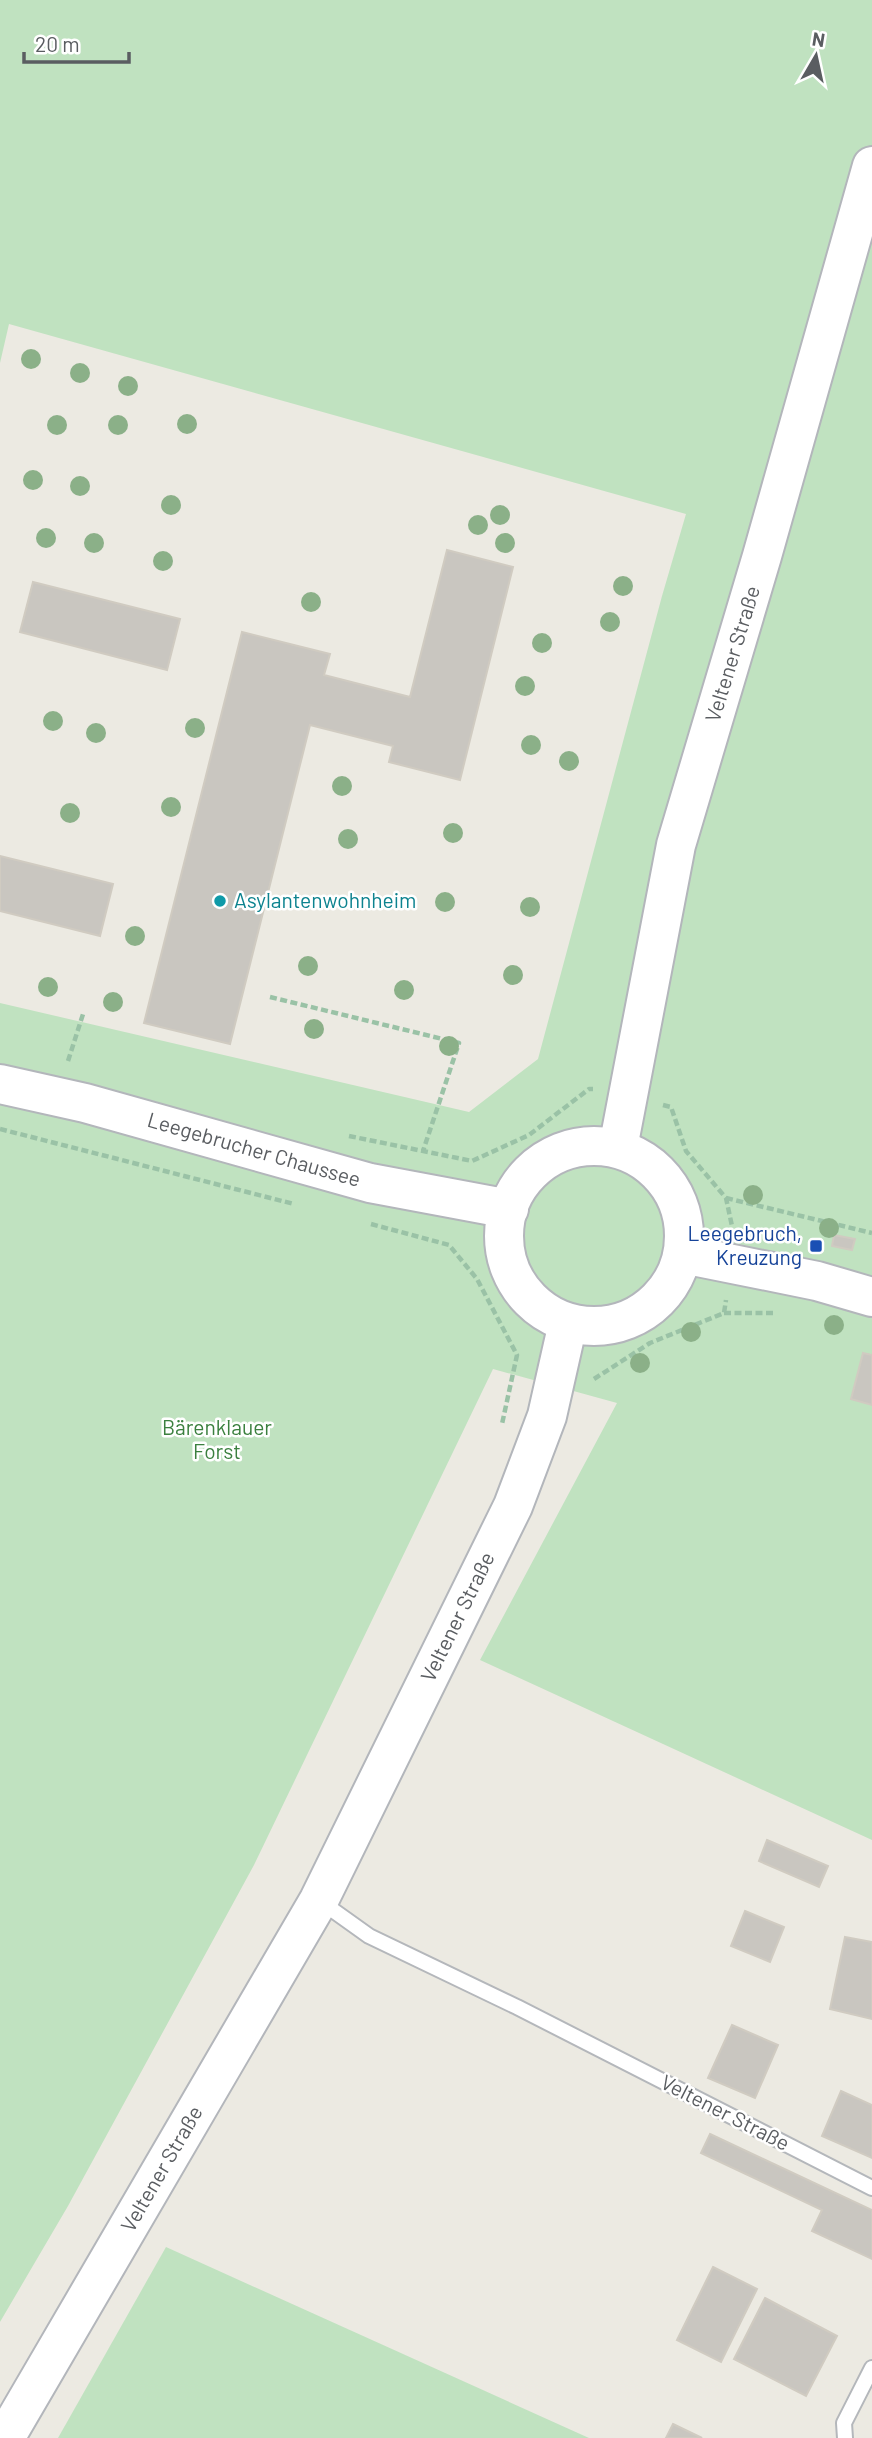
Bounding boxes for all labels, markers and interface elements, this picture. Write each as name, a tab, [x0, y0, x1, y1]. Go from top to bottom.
scale bar	[24, 21, 130, 65]
north arrow	[781, 21, 851, 91]
text: N	[811, 26, 827, 51]
text: 20 m	[35, 31, 80, 56]
street label: Veltener Straße	[699, 582, 764, 725]
place label: Asylantenwohnheim	[234, 887, 416, 912]
marker: Asylantenwohnheim	[212, 893, 228, 909]
street label: Leegebrucher Chaussee	[145, 1106, 364, 1191]
place label: Leegebruch, Kreuzung	[688, 1220, 802, 1269]
marker: Leegebruch, Kreuzung	[808, 1238, 824, 1254]
park label: Bärenklauer Forst	[162, 1414, 272, 1463]
street label: Veltener Straße	[414, 1547, 499, 1685]
street label: Veltener Straße	[657, 2068, 794, 2155]
street label: Veltener Straße	[115, 2101, 207, 2236]

